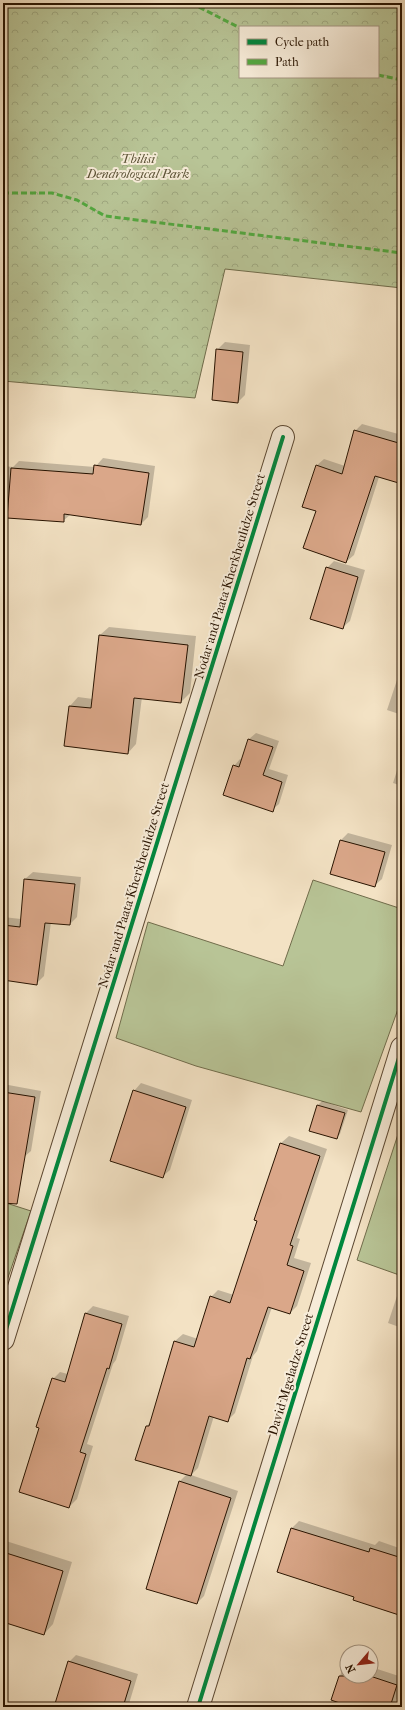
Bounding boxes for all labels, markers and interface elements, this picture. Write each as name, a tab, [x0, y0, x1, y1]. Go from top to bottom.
legend	[239, 26, 379, 78]
text: Cycle path	[275, 35, 330, 49]
text: Path	[275, 55, 299, 69]
park label: Tbilisi Dendrological Park	[86, 151, 190, 181]
street label: Nodar and Paata Kherkheulidze Street	[191, 471, 268, 681]
street label: Nodar and Paata Kherkheulidze Street	[95, 780, 172, 990]
street label: David Mgeladze Street	[265, 1311, 316, 1437]
north arrow	[339, 1644, 379, 1684]
text: N	[343, 1661, 358, 1675]

